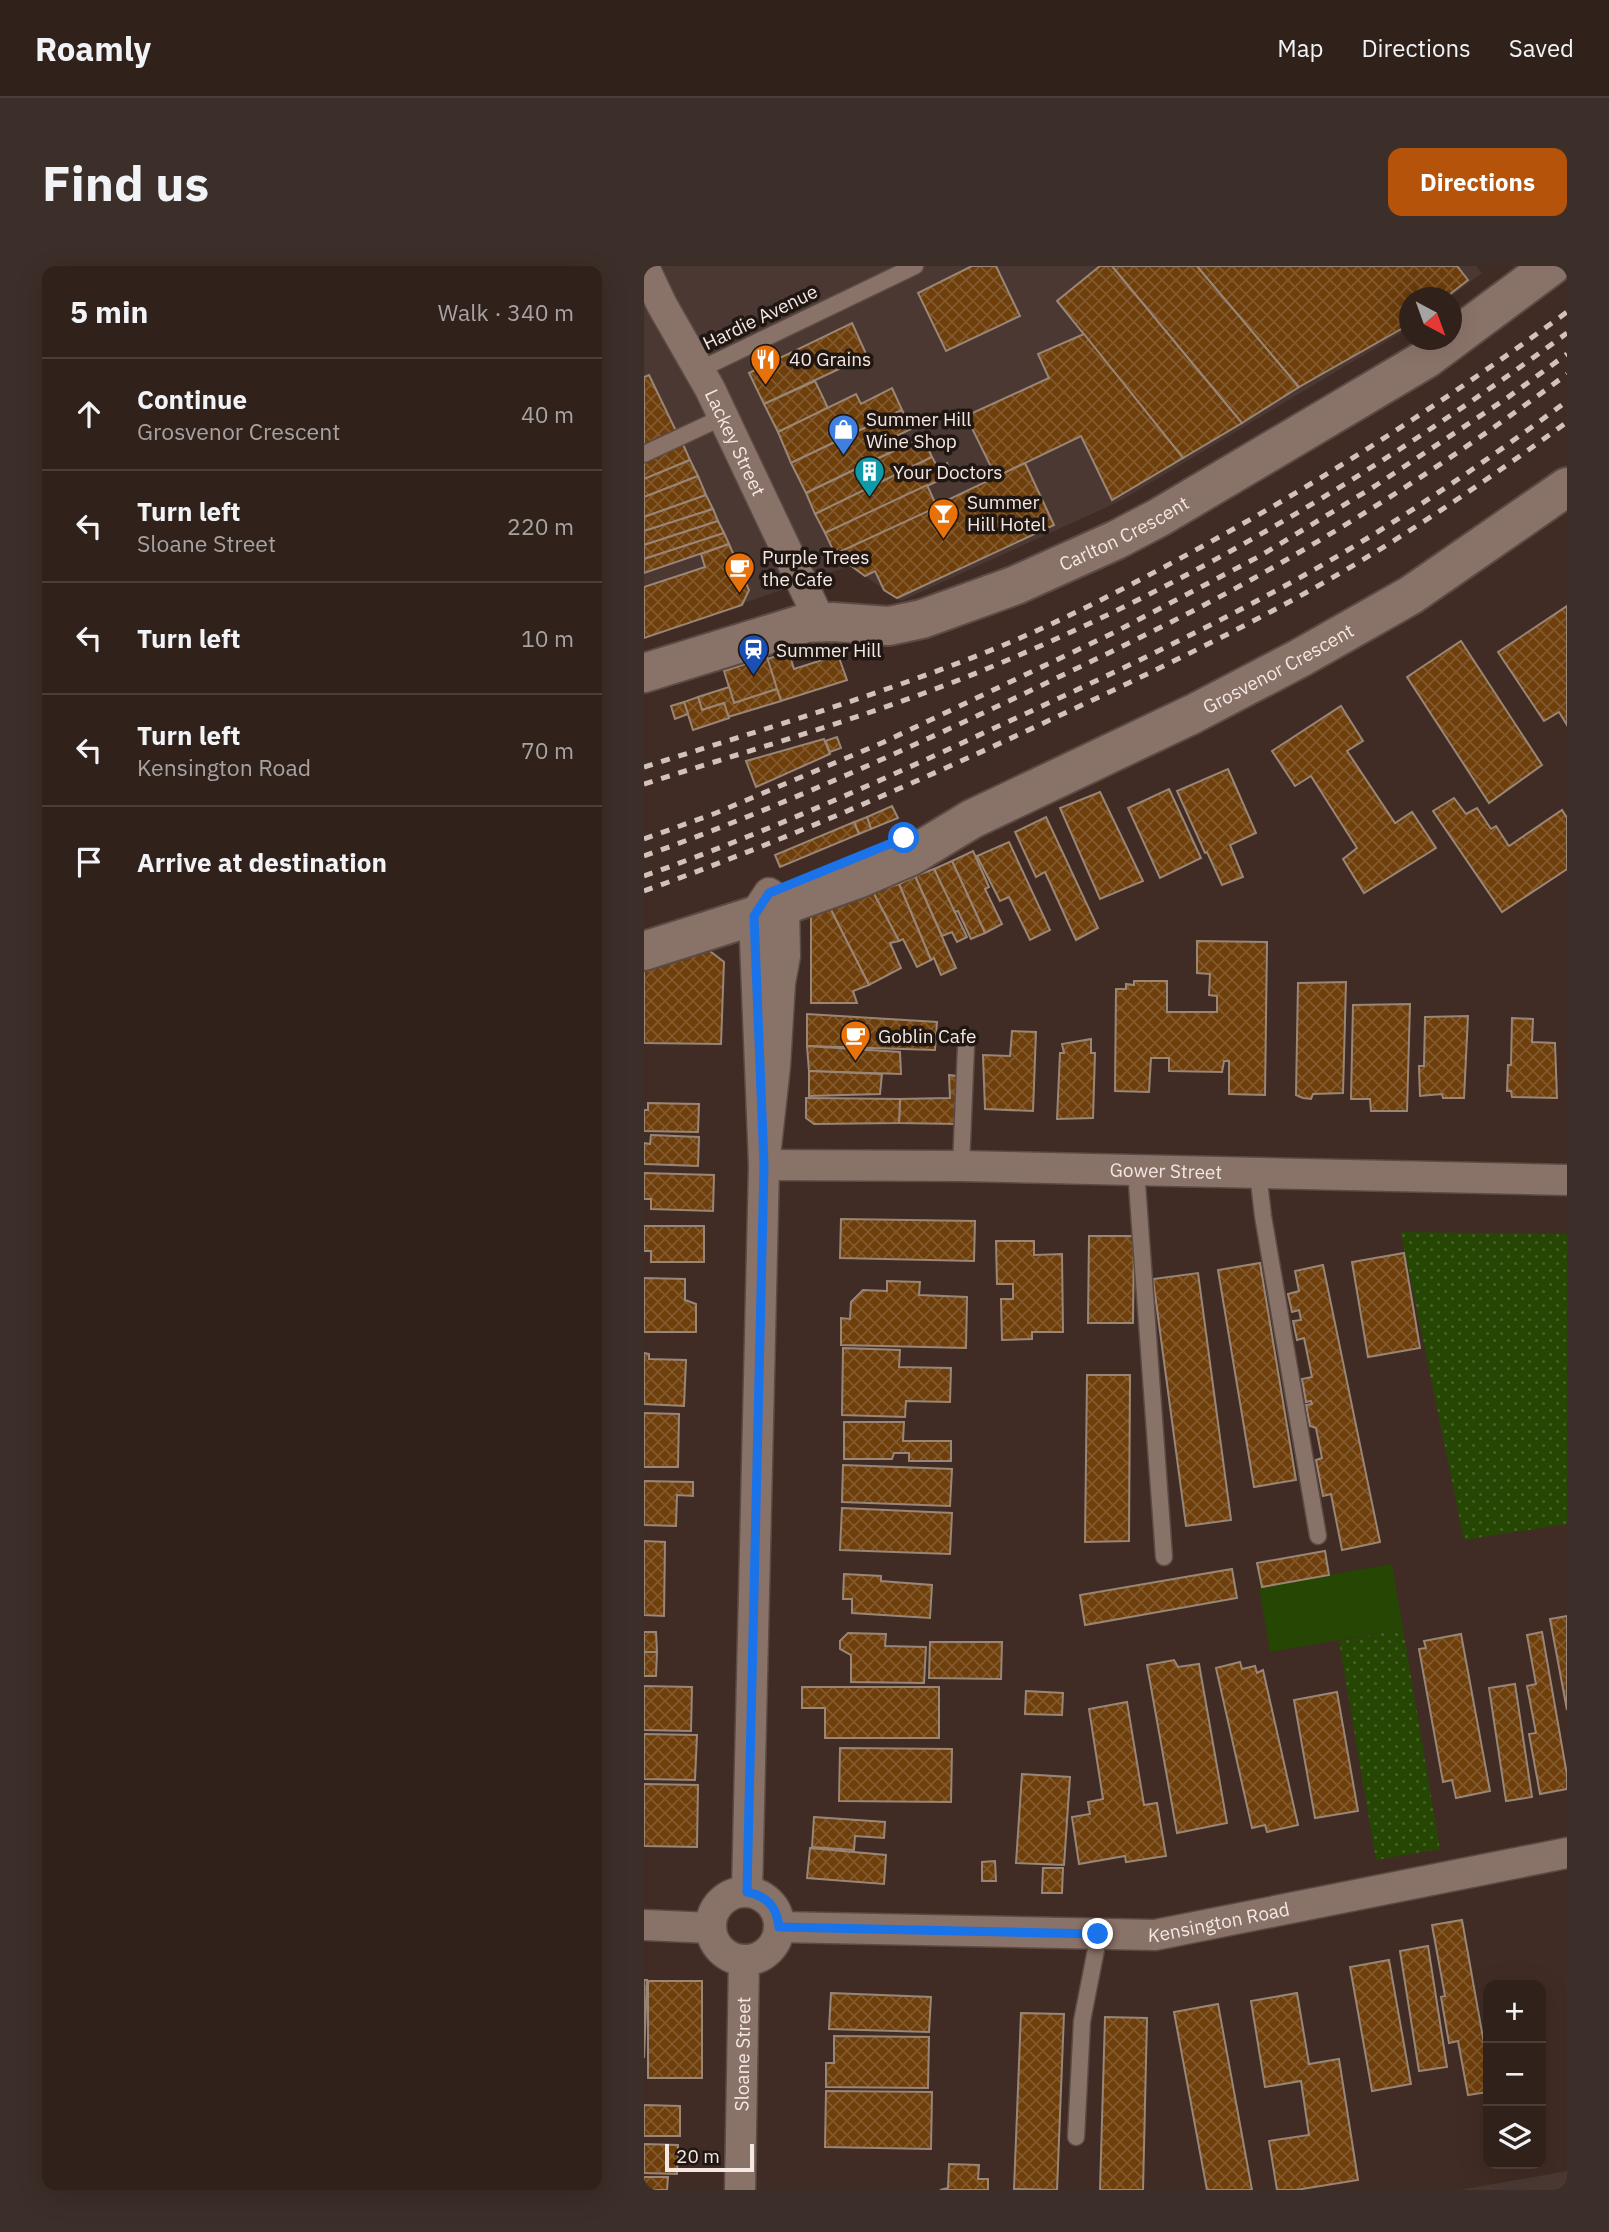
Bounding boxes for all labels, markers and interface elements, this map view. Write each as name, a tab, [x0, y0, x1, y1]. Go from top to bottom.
text: Roamly	[35, 27, 151, 70]
text: Map	[1277, 32, 1323, 64]
text: Directions	[1361, 32, 1471, 64]
text: Saved	[1509, 32, 1574, 64]
button: Directions	[1388, 148, 1567, 216]
text: Find us	[42, 151, 209, 214]
street label: Hardie Avenue	[699, 279, 821, 355]
north arrow	[1399, 287, 1462, 350]
text: 5 min	[70, 292, 148, 331]
text: Walk · 340 m	[438, 297, 574, 327]
restaurant icon: 40 Grains	[749, 342, 783, 386]
place label: 40 Grains	[789, 347, 871, 371]
text: Continue	[137, 382, 247, 416]
street label: Lackey Street	[700, 385, 771, 500]
icon: ahead	[70, 395, 108, 433]
text: 40 m	[521, 399, 574, 429]
place label: Summer Hill Wine Shop	[866, 407, 971, 453]
shop icon: Summer Hill Wine Shop	[826, 413, 860, 457]
text: Grosvenor Crescent	[137, 416, 340, 446]
building icon: Your Doctors	[853, 455, 887, 499]
place label: Your Doctors	[893, 460, 1003, 484]
place label: Summer Hill Hotel	[967, 490, 1046, 536]
street label: Carlton Crescent	[1055, 490, 1193, 576]
text: Turn left	[137, 494, 240, 528]
bar icon: Summer Hill Hotel	[927, 496, 961, 540]
icon: left	[70, 507, 108, 545]
text: 220 m	[507, 511, 574, 541]
text: Sloane Street	[137, 528, 276, 558]
place label: Purple Trees the Cafe	[762, 545, 869, 591]
cafe icon: Purple Trees the Cafe	[722, 551, 756, 595]
street label: Grosvenor Crescent	[1198, 618, 1358, 719]
icon: left	[70, 619, 108, 657]
text: Turn left	[137, 621, 240, 655]
text: 10 m	[521, 623, 574, 653]
station icon: Summer Hill	[736, 633, 770, 677]
place label: Summer Hill	[776, 638, 881, 662]
text: Turn left	[137, 718, 240, 752]
icon: left	[70, 731, 108, 769]
text: 70 m	[521, 735, 574, 765]
text: Kensington Road	[137, 752, 311, 782]
route start	[888, 822, 919, 853]
icon: arrive	[70, 843, 108, 881]
text: Arrive at destination	[137, 845, 387, 879]
cafe icon: Goblin Cafe	[838, 1019, 872, 1063]
place label: Goblin Cafe	[878, 1024, 977, 1048]
street label: Gower Street	[1110, 1157, 1222, 1184]
street label: Kensington Road	[1148, 1897, 1292, 1947]
route end	[1082, 1918, 1113, 1949]
map controls	[1483, 1980, 1546, 2169]
button: +	[1483, 1980, 1546, 2043]
street label: Sloane Street	[729, 1996, 755, 2112]
button: −	[1483, 2043, 1546, 2106]
button: layers	[1483, 2106, 1546, 2169]
scale bar	[665, 2141, 754, 2173]
text: 20 m	[676, 2144, 720, 2168]

